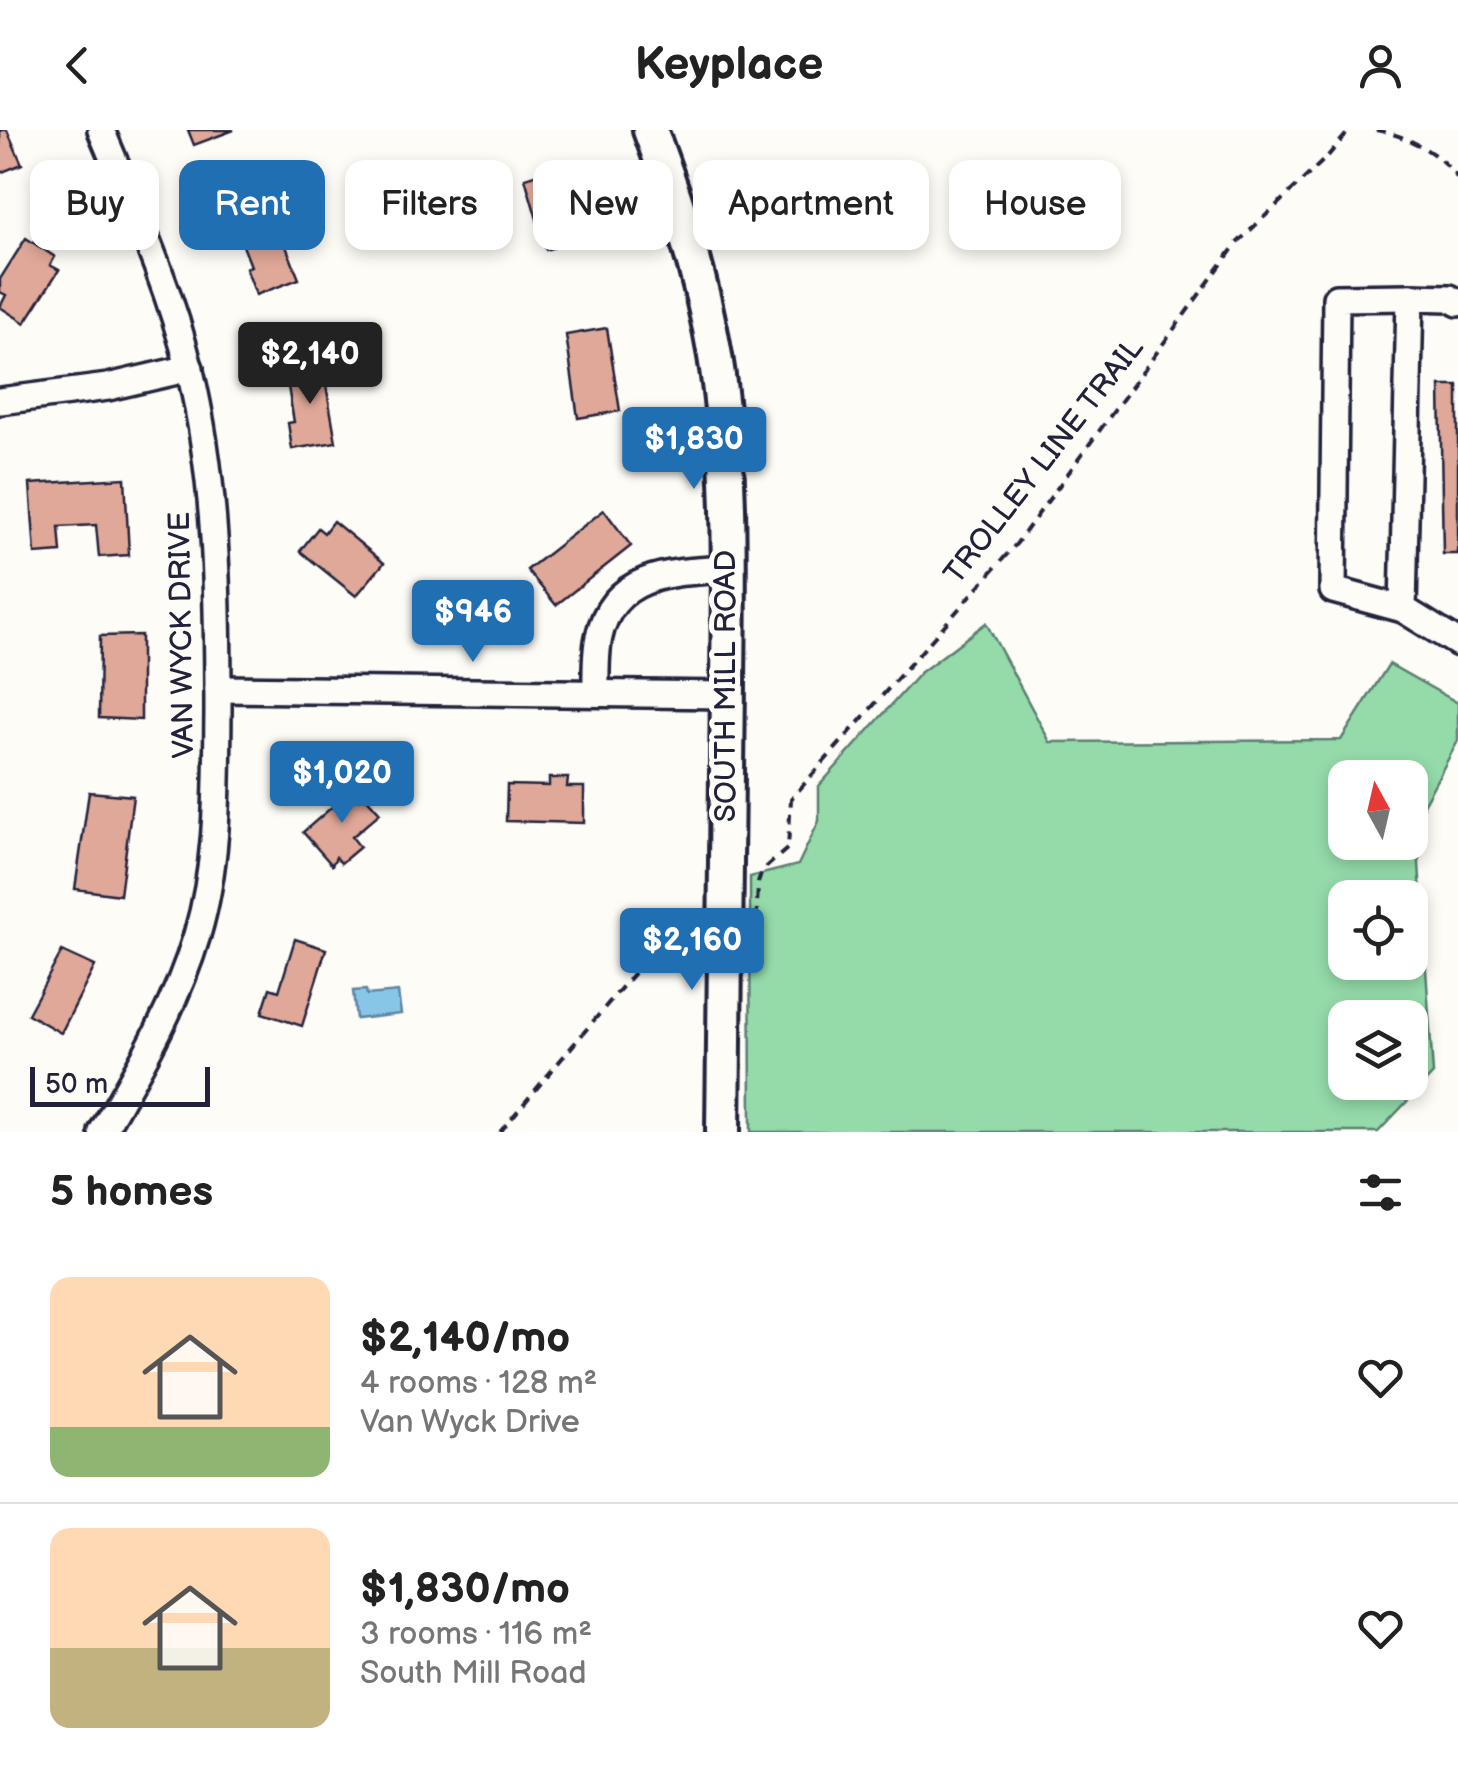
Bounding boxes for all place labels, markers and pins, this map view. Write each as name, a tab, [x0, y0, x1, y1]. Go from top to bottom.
pin: $2,140	[229, 322, 391, 407]
pin: $1,830	[613, 407, 775, 492]
pin: $946	[414, 580, 532, 665]
pin: $1,020	[261, 741, 423, 826]
pin: $2,160	[611, 908, 773, 993]

